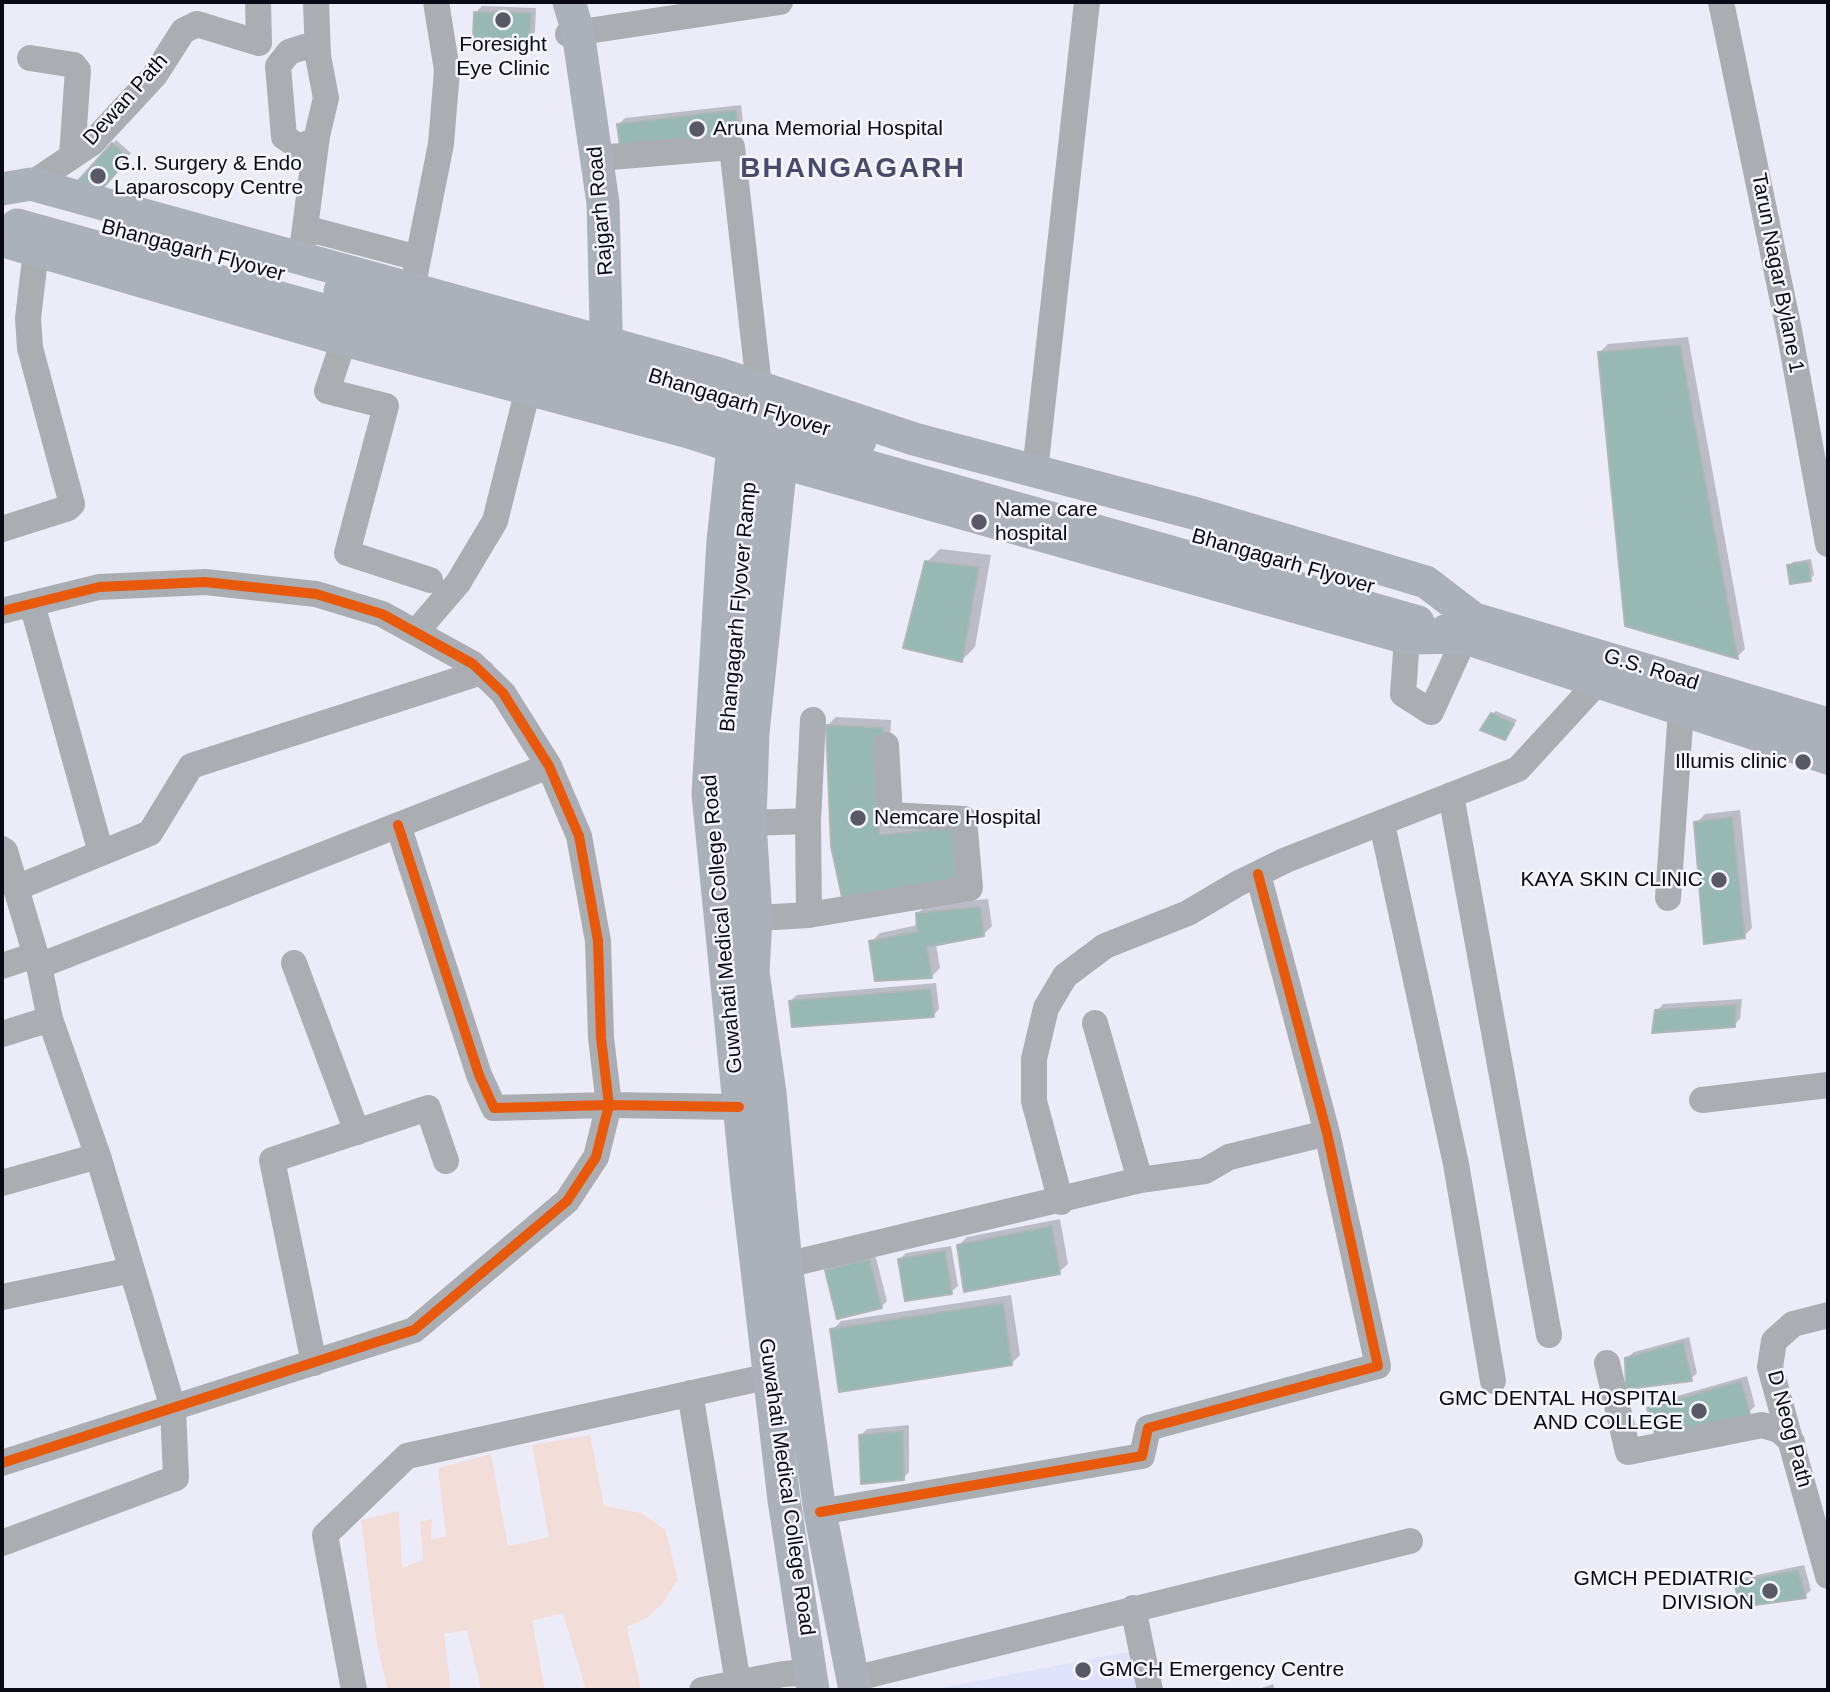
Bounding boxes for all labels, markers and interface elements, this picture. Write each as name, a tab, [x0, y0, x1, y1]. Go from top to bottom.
marker: Foresight Eye Clinic	[493, 10, 513, 30]
place label: Foresight Eye Clinic	[456, 32, 550, 82]
street label: Dewan Path	[78, 49, 174, 151]
place label: Aruna Memorial Hospital	[713, 116, 943, 142]
marker: Aruna Memorial Hospital	[687, 119, 707, 139]
street label: Rajgarh Road	[583, 145, 619, 277]
place label: G.I. Surgery & Endo Laparoscopy Centre	[114, 151, 303, 201]
district label: BHANGAGARH	[742, 152, 964, 186]
marker: G.I. Surgery & Endo Laparoscopy Centre	[88, 166, 108, 186]
street label: Tarun Nagar Bylane 1	[1745, 171, 1809, 375]
street label: Bhangagarh Flyover	[98, 214, 288, 288]
street label: Bhangagarh Flyover	[645, 363, 833, 443]
street label: Bhangagarh Flyover Ramp	[716, 481, 762, 733]
place label: Name care hospital	[995, 497, 1098, 547]
marker: Name care hospital	[969, 512, 989, 532]
street label: Bhangagarh Flyover	[1189, 524, 1377, 600]
street label: G.S. Road	[1600, 644, 1702, 696]
place label: Illumis clinic	[1675, 749, 1787, 775]
marker: Illumis clinic	[1793, 752, 1813, 772]
street label: Guwahati Medical College Road	[697, 773, 749, 1075]
place label: Nemcare Hospital	[874, 805, 1041, 831]
marker: Nemcare Hospital	[848, 808, 868, 828]
place label: KAYA SKIN CLINIC	[1521, 867, 1703, 893]
marker: KAYA SKIN CLINIC	[1709, 870, 1729, 890]
street label: Guwahati Medical College Road	[753, 1337, 819, 1637]
street label: D Neog Path	[1761, 1368, 1817, 1490]
place label: GMC DENTAL HOSPITAL AND COLLEGE	[1439, 1386, 1683, 1436]
marker: GMC DENTAL HOSPITAL AND COLLEGE	[1689, 1401, 1709, 1421]
place label: GMCH PEDIATRIC DIVISION	[1574, 1566, 1754, 1616]
marker: GMCH PEDIATRIC DIVISION	[1760, 1581, 1780, 1601]
place label: GMCH Emergency Centre	[1099, 1657, 1344, 1683]
marker: GMCH Emergency Centre	[1073, 1660, 1093, 1680]

